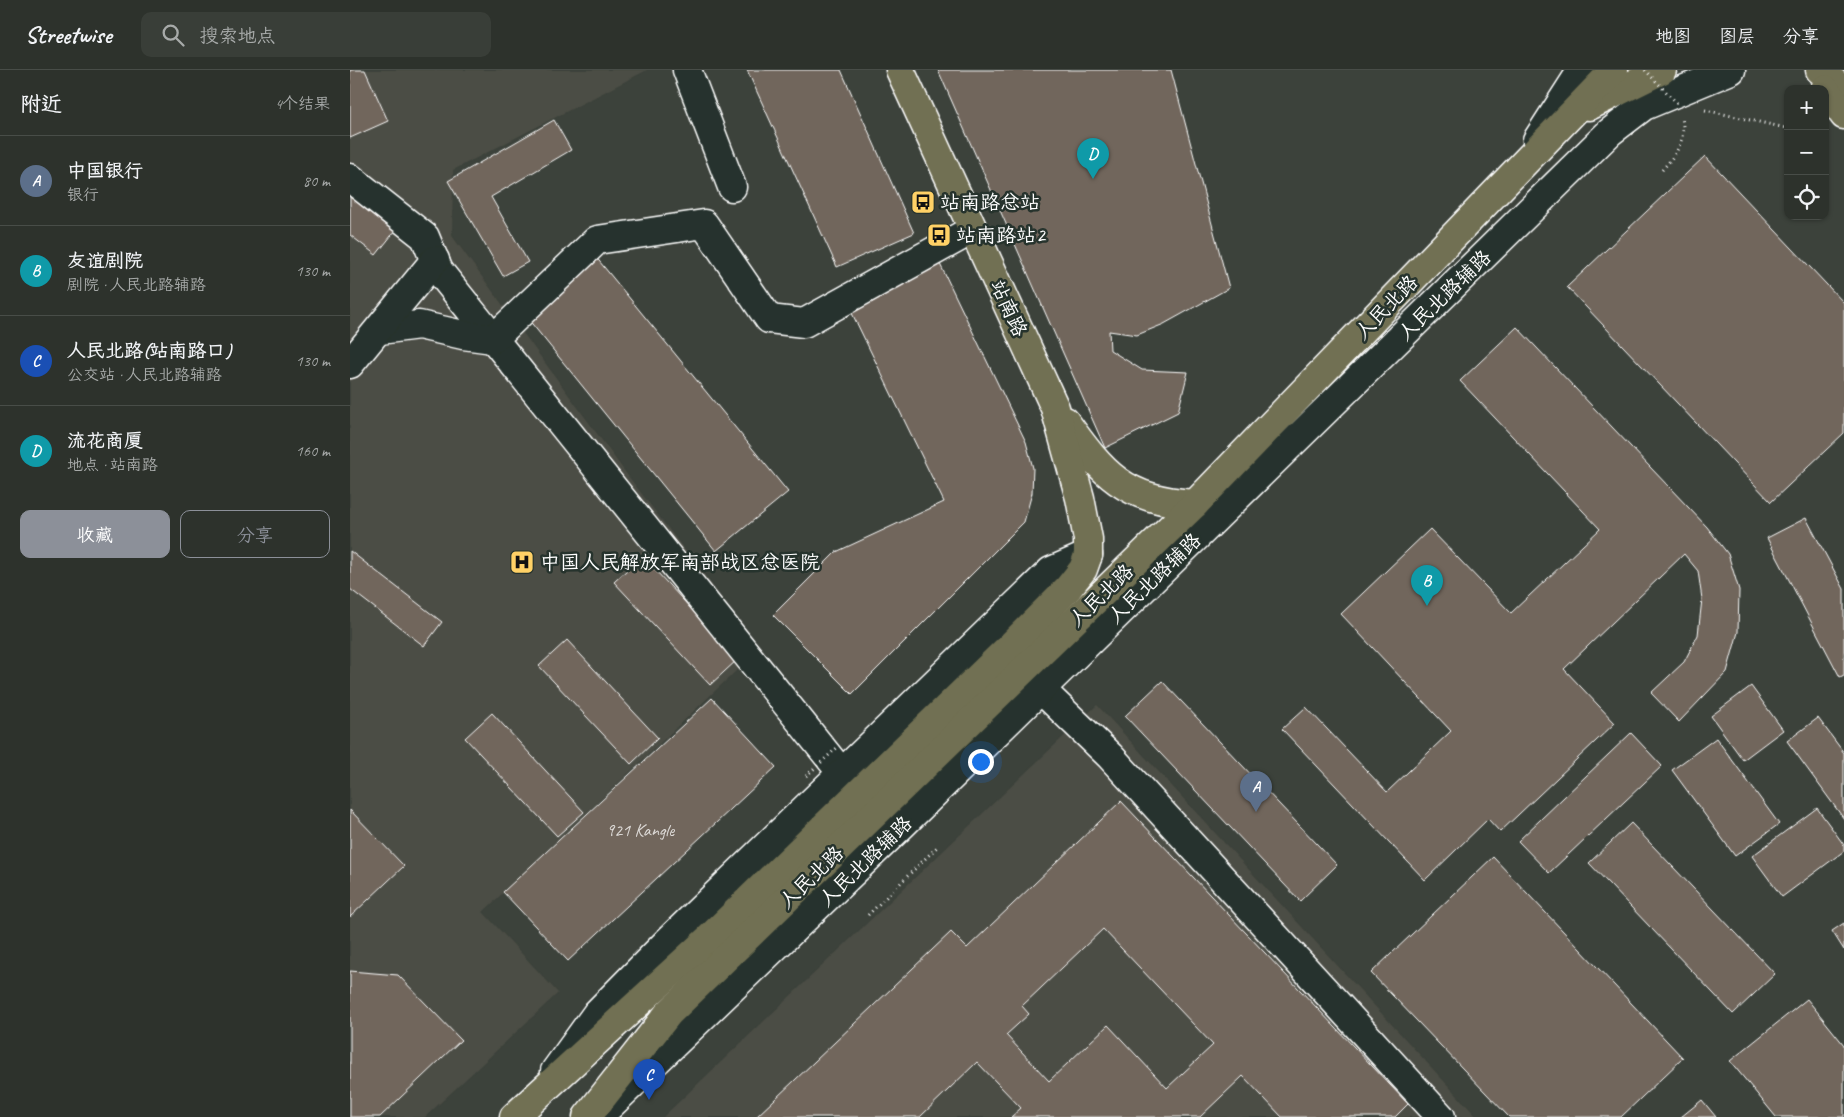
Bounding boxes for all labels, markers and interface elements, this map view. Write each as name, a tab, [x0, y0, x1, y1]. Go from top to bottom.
search box	[141, 12, 491, 57]
text: Streetwise	[25, 20, 111, 50]
icon: search	[159, 21, 187, 49]
text: 搜索地点	[199, 24, 275, 48]
text: 地图	[1655, 25, 1691, 47]
text: 图层	[1719, 25, 1755, 47]
text: 分享	[1783, 25, 1819, 47]
map controls	[1784, 85, 1829, 220]
button: +	[1784, 85, 1829, 130]
text: 附近	[20, 91, 62, 117]
text: 4个结果	[275, 94, 330, 114]
button: −	[1784, 130, 1829, 175]
pin: D	[1077, 138, 1109, 179]
text: 中国银行	[67, 159, 143, 183]
text: A	[32, 171, 40, 191]
text: 80 m	[303, 171, 330, 191]
button: locate	[1784, 175, 1829, 220]
text: 银行	[67, 185, 99, 205]
bus stop icon: 站南路总站	[910, 189, 936, 215]
place label: 站南路总站	[940, 190, 1040, 215]
bus stop icon: 站南路站2	[926, 222, 952, 248]
place label: 站南路站2	[956, 223, 1047, 248]
street label: 人民北路辅路	[1393, 244, 1497, 346]
text: 友谊剧院	[67, 249, 143, 273]
text: B	[32, 261, 40, 281]
text: 130 m	[296, 261, 330, 281]
street label: 人民北路	[1350, 269, 1424, 345]
text: 剧院 · 人民北路辅路	[67, 275, 206, 295]
street label: 站南路	[985, 276, 1033, 342]
text: 人民北路(站南路口)	[67, 339, 232, 363]
text: C	[32, 351, 40, 371]
text: 130 m	[296, 351, 330, 371]
text: 公交站 · 人民北路辅路	[67, 365, 222, 385]
text: 流花商厦	[67, 429, 143, 453]
text: D	[31, 441, 41, 461]
text: 160 m	[296, 441, 330, 461]
text: 地点 · 站南路	[67, 455, 158, 475]
button: 收藏	[20, 510, 170, 558]
button: 分享	[180, 510, 330, 558]
street label: 人民北路辅路	[1103, 528, 1205, 628]
hospital icon: 中国人民解放军南部战区总医院	[509, 549, 535, 575]
place label: 中国人民解放军南部战区总医院	[540, 550, 820, 575]
street label: 人民北路	[1064, 559, 1138, 631]
pin: B	[1411, 565, 1443, 606]
your location	[968, 749, 994, 775]
pin: A	[1240, 771, 1272, 812]
street label: 人民北路辅路	[814, 810, 918, 912]
house number: 921 Kangle	[606, 819, 675, 841]
street label: 人民北路	[774, 840, 850, 914]
pin: C	[633, 1059, 665, 1100]

